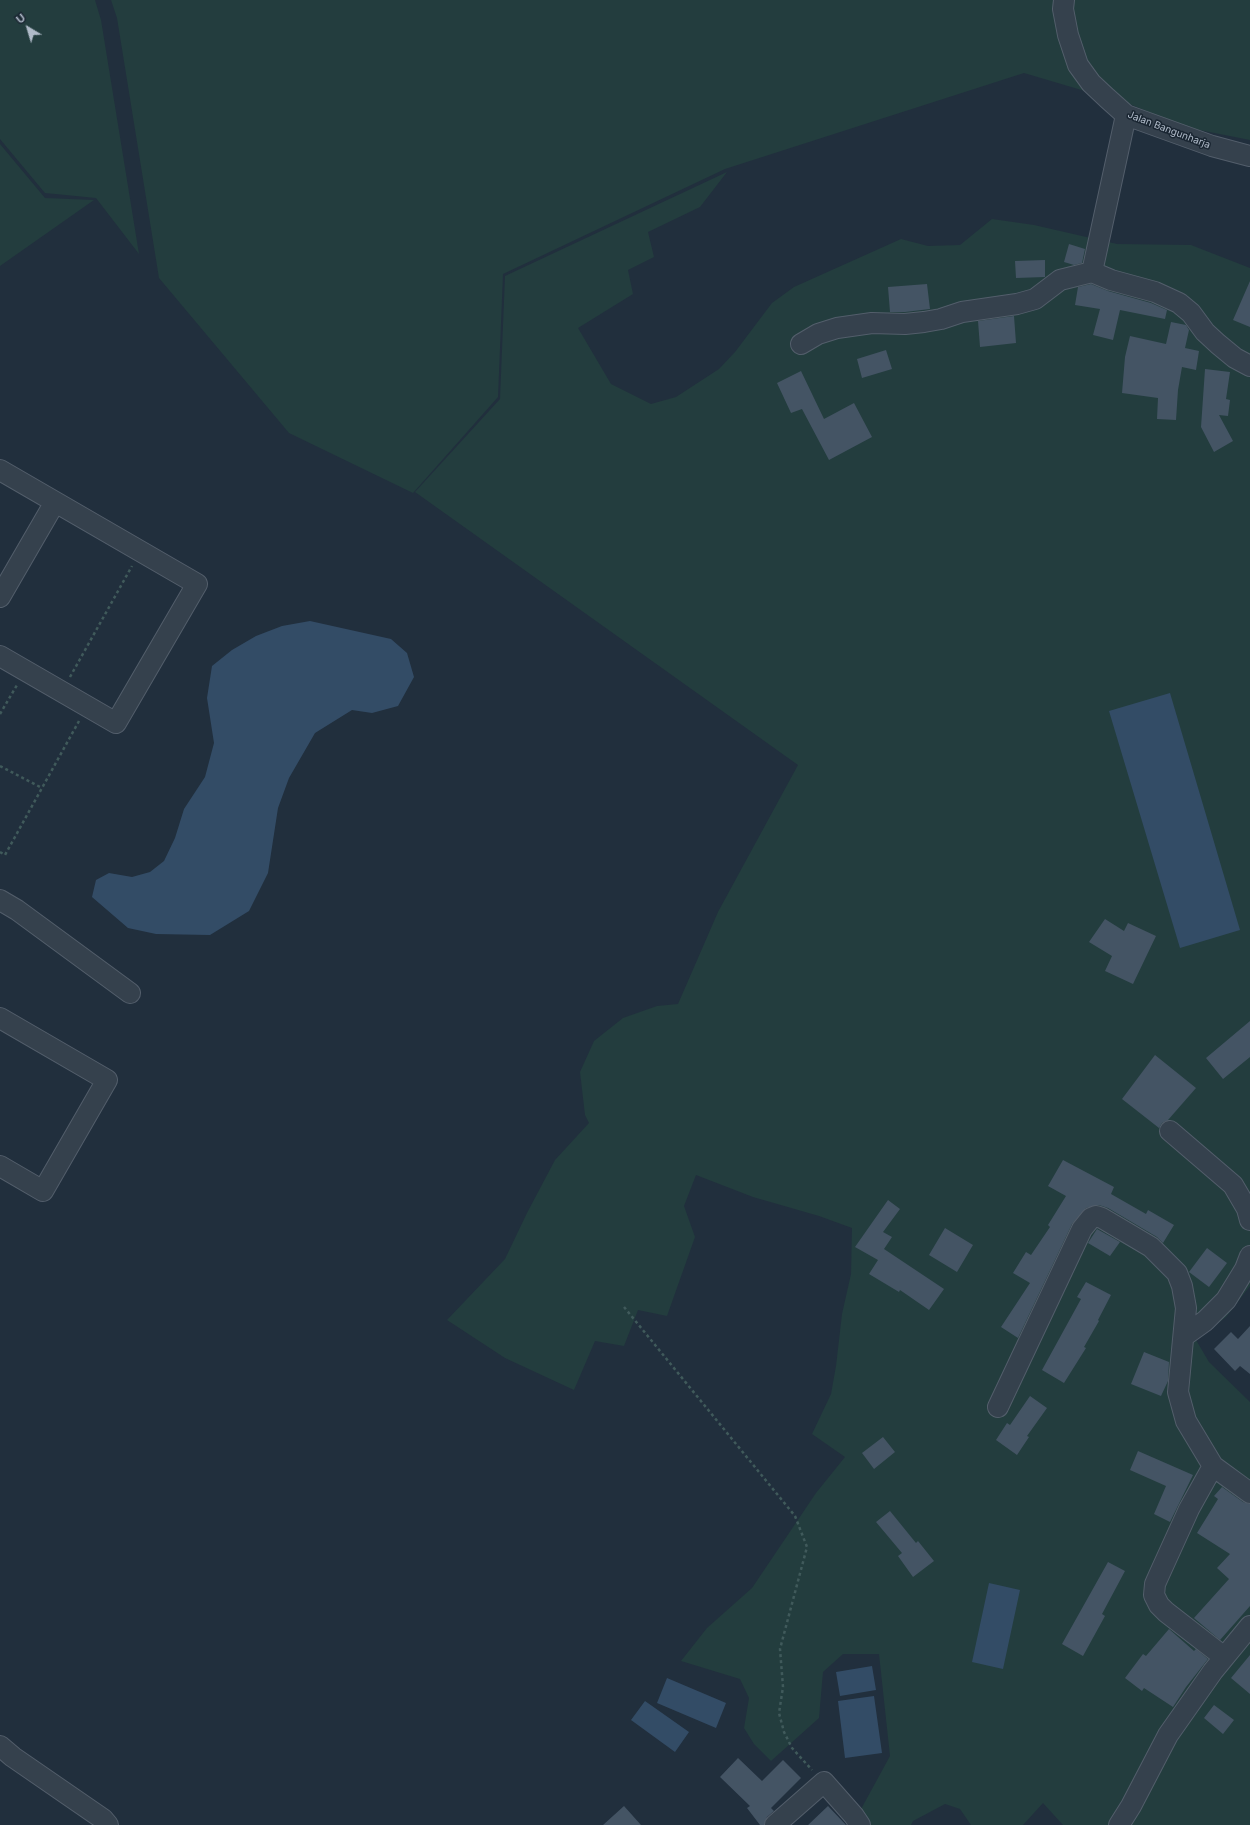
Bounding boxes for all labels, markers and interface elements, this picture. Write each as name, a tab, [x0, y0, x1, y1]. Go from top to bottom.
north arrow	[8, 8, 48, 48]
text: U	[13, 11, 28, 27]
street label: Jalan Bangunharja	[1126, 109, 1212, 151]

